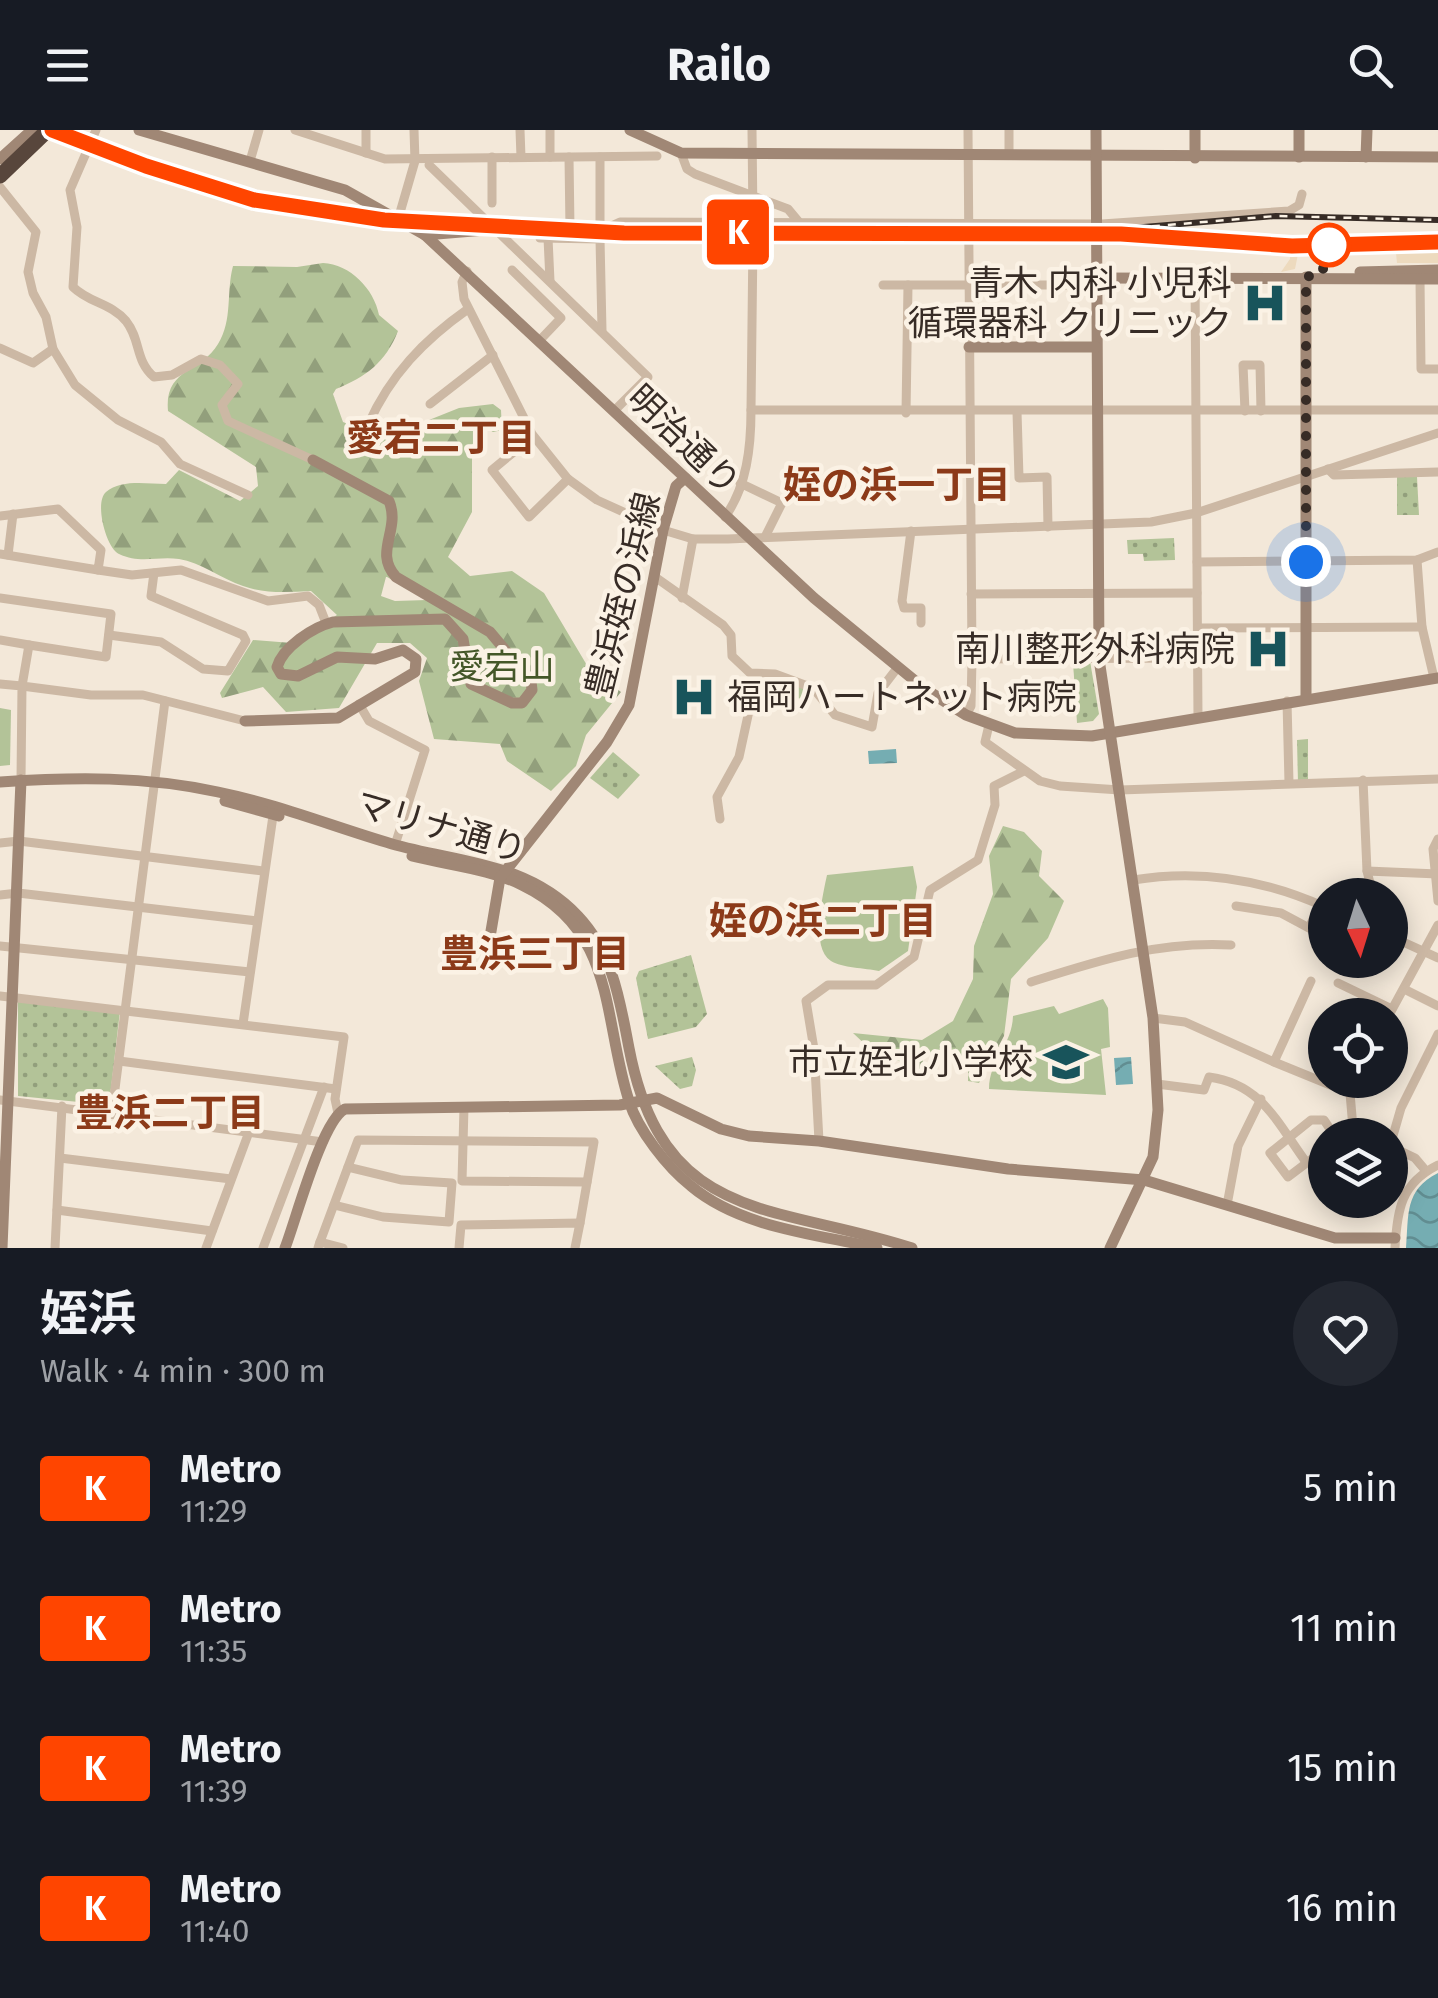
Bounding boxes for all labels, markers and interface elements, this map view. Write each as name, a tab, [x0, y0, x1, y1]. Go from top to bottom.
icon: menu	[40, 38, 95, 93]
text: Railo	[667, 38, 771, 92]
icon: search	[1343, 38, 1398, 93]
line badge: K	[706, 200, 770, 264]
text: K	[727, 211, 749, 253]
unlabelled marker	[1308, 224, 1350, 266]
place label: 青木 内科 小児科 循環器科 クリニック	[908, 262, 1232, 344]
hospital icon: 青木 内科 小児科 循環器科 クリニック	[1241, 279, 1289, 327]
street label: 明治通り	[619, 376, 749, 504]
district label: 愛宕二丁目	[346, 415, 536, 461]
district label: 姪の浜一丁目	[783, 462, 1011, 508]
street label: 豊浜姪の浜線	[577, 488, 669, 702]
your location	[1281, 537, 1331, 587]
hospital icon: 南川整形外科病院	[1244, 625, 1292, 673]
place label: 南川整形外科病院	[955, 628, 1235, 670]
park label: 愛宕山	[449, 646, 555, 688]
hospital icon: 福岡ハートネット病院	[670, 673, 718, 721]
place label: 福岡ハートネット病院	[727, 676, 1077, 718]
street label: マリナ通り	[351, 783, 531, 871]
north arrow	[1308, 878, 1408, 978]
map controls	[1308, 878, 1408, 1218]
district label: 姪の浜二丁目	[709, 898, 937, 944]
district label: 豊浜三丁目	[440, 931, 630, 977]
button: locate	[1308, 998, 1408, 1098]
school or university icon: 市立姪北小学校	[1042, 1038, 1090, 1086]
place label: 市立姪北小学校	[788, 1041, 1033, 1083]
district label: 豊浜二丁目	[75, 1090, 265, 1136]
button: layers	[1308, 1118, 1408, 1218]
button: heart	[1293, 1281, 1398, 1386]
text: 姪浜	[40, 1285, 136, 1343]
text: Walk · 4 min · 300 m	[40, 1352, 326, 1390]
text: Metro	[180, 1446, 282, 1492]
text: 5 min	[1303, 1465, 1398, 1511]
text: K	[84, 1467, 106, 1509]
text: 11:29	[180, 1492, 247, 1530]
text: Metro	[180, 1586, 282, 1632]
text: 11 min	[1290, 1605, 1398, 1651]
text: K	[84, 1607, 106, 1649]
text: 11:35	[180, 1632, 247, 1670]
text: Metro	[180, 1726, 282, 1772]
text: 15 min	[1287, 1745, 1398, 1791]
text: K	[84, 1747, 106, 1789]
text: 11:39	[180, 1772, 248, 1810]
text: Metro	[180, 1866, 282, 1912]
text: 16 min	[1286, 1885, 1398, 1931]
text: K	[84, 1887, 106, 1929]
text: 11:40	[180, 1912, 250, 1950]

